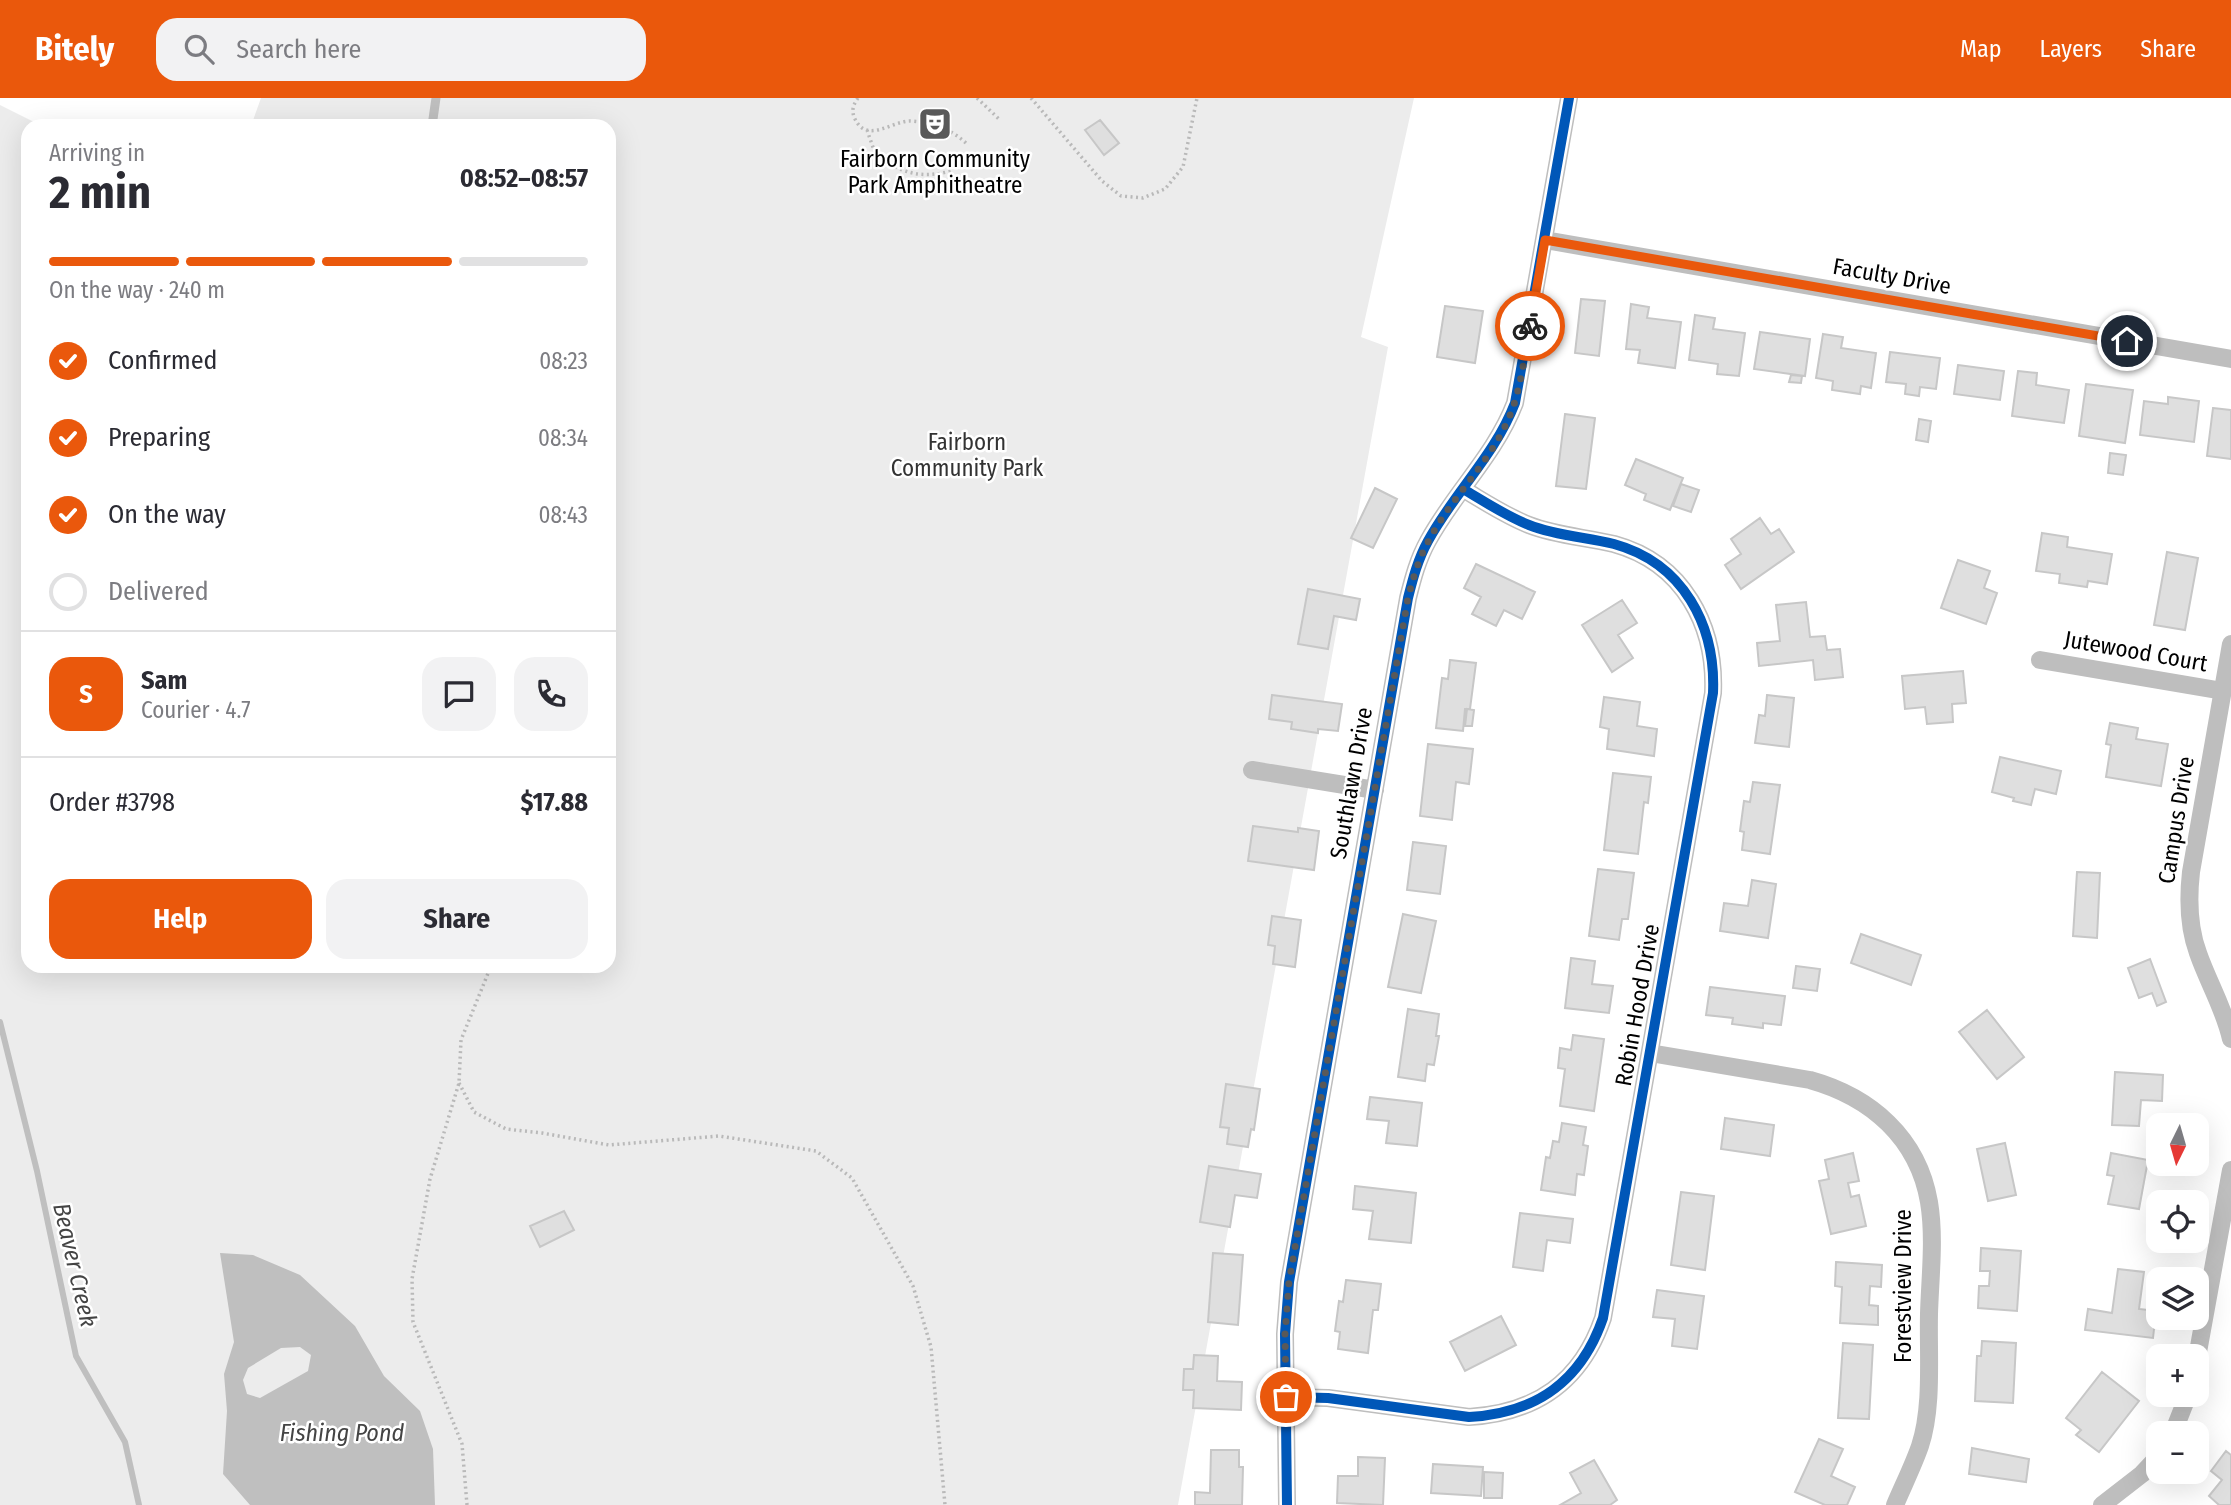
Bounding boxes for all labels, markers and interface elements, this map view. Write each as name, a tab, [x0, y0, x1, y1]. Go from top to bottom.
search box	[156, 18, 646, 81]
text: Bitely	[35, 29, 114, 69]
icon: search	[180, 30, 218, 68]
text: Search here	[236, 34, 361, 65]
text: Map	[1960, 35, 2002, 63]
text: Layers	[2040, 35, 2102, 63]
text: Share	[2140, 35, 2196, 63]
theatre icon: Fairborn Community Park Amphitheatre	[916, 105, 954, 143]
text: Arriving in	[49, 139, 145, 167]
place label: Fairborn Community Park Amphitheatre	[840, 145, 1031, 199]
text: 08:52–08:57	[460, 163, 588, 194]
text: 2 min	[49, 165, 151, 220]
street label: Faculty Drive	[1831, 252, 1953, 300]
text: On the way · 240 m	[49, 276, 225, 304]
courier	[1495, 291, 1565, 361]
icon: bike	[1511, 307, 1549, 345]
pin	[2097, 311, 2157, 371]
icon: home	[2108, 322, 2146, 360]
icon: check	[49, 342, 87, 380]
text: Confirmed	[108, 345, 218, 376]
text: 08:23	[539, 347, 588, 375]
icon: check	[49, 419, 87, 457]
text: Preparing	[108, 422, 210, 453]
text: 08:34	[538, 424, 588, 452]
park label: Fairborn Community Park	[891, 428, 1044, 482]
icon: check	[49, 496, 87, 534]
text: On the way	[108, 499, 226, 530]
text: 08:43	[539, 501, 588, 529]
text: Delivered	[108, 576, 209, 607]
street label: Jutewood Court	[2062, 625, 2210, 677]
button: chat	[422, 657, 496, 731]
button: phone	[514, 657, 588, 731]
text: Sam	[141, 665, 187, 696]
text: S	[79, 679, 93, 710]
text: Courier · 4.7	[141, 696, 251, 724]
street label: Southlawn Drive	[1324, 705, 1378, 861]
street label: Campus Drive	[2152, 754, 2200, 886]
text: Order #3798	[49, 787, 175, 818]
text: $17.88	[521, 787, 588, 818]
button: Help	[49, 879, 312, 959]
button: Share	[326, 879, 588, 959]
street label: Robin Hood Drive	[1609, 922, 1665, 1088]
north arrow	[2146, 1113, 2208, 1176]
map controls	[2146, 1113, 2209, 1484]
button: locate	[2146, 1190, 2209, 1253]
water label: Beaver Creek	[47, 1200, 103, 1330]
street label: Forestview Drive	[1889, 1209, 1917, 1363]
button: layers	[2146, 1267, 2209, 1330]
button: +	[2146, 1344, 2209, 1407]
pin	[1256, 1367, 1316, 1427]
icon: bag	[1267, 1378, 1305, 1416]
water label: Fishing Pond	[280, 1419, 404, 1447]
button: −	[2146, 1421, 2209, 1484]

